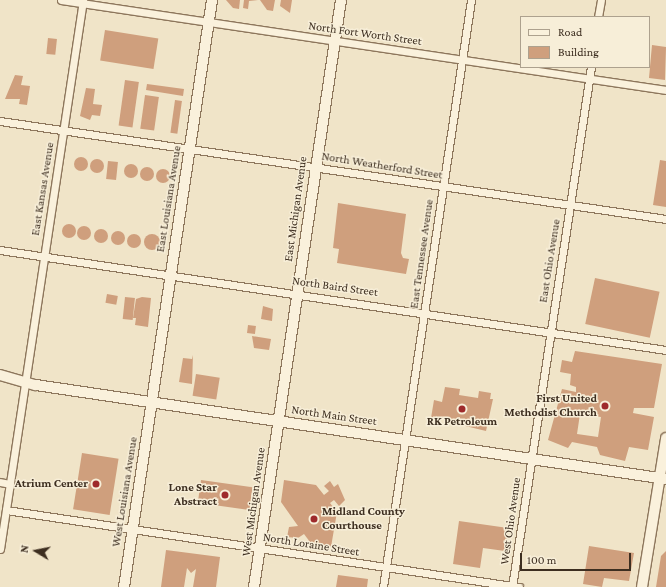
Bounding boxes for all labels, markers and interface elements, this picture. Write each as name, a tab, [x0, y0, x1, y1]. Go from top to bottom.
legend	[520, 16, 650, 68]
street label: North Fort Worth Street	[307, 19, 423, 49]
text: Road	[558, 25, 582, 39]
text: Building	[558, 45, 599, 59]
street label: East Kansas Avenue	[29, 141, 57, 237]
street label: East Louisiana Avenue	[153, 145, 185, 253]
street label: North Weatherford Street	[321, 149, 443, 183]
street label: East Michigan Avenue	[281, 156, 311, 262]
street label: East Tennessee Avenue	[407, 199, 437, 309]
street label: East Ohio Avenue	[536, 218, 564, 304]
street label: North Baird Street	[291, 274, 379, 300]
place label: First United Methodist Church	[504, 392, 597, 420]
marker: First United Methodist Church	[600, 401, 610, 411]
street label: North Main Street	[290, 403, 378, 429]
marker: RK Petroleum	[457, 404, 467, 414]
place label: RK Petroleum	[427, 415, 497, 429]
street label: West Louisiana Avenue	[109, 436, 141, 548]
street label: West Michigan Avenue	[239, 447, 269, 557]
street label: West Ohio Avenue	[498, 476, 524, 566]
place label: Atrium Center	[15, 477, 88, 491]
marker: Atrium Center	[91, 479, 101, 489]
place label: Lone Star Abstract	[169, 481, 217, 509]
marker: Lone Star Abstract	[220, 490, 230, 500]
place label: Midland County Courthouse	[322, 505, 405, 533]
marker: Midland County Courthouse	[309, 514, 319, 524]
street label: North Loraine Street	[262, 530, 360, 560]
north arrow	[16, 531, 56, 571]
text: N	[18, 544, 31, 554]
scale bar	[522, 545, 633, 571]
text: 100 m	[527, 553, 556, 567]

